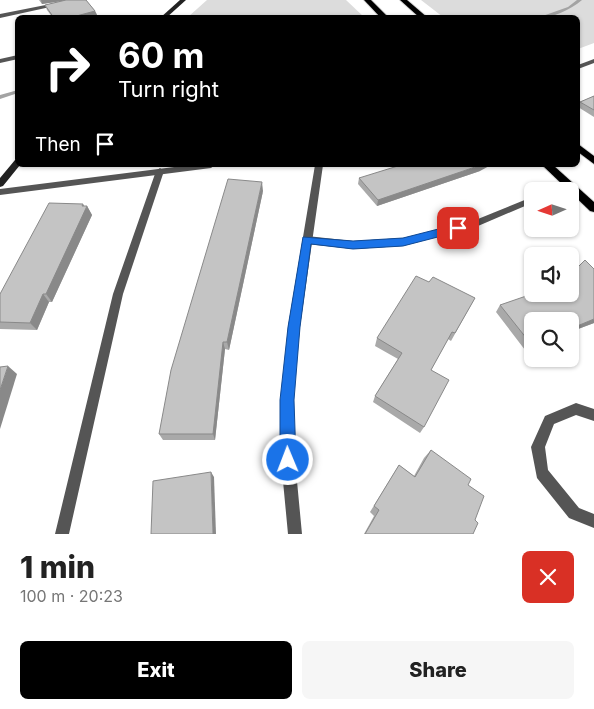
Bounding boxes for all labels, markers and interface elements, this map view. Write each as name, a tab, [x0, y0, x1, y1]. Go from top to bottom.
text: 60 m	[118, 34, 205, 76]
icon: right	[35, 35, 100, 100]
text: Turn right	[118, 76, 219, 102]
icon: arrive	[91, 130, 119, 158]
text: Then	[35, 133, 81, 156]
north arrow	[524, 182, 579, 238]
map controls	[524, 182, 579, 367]
pin	[437, 207, 479, 249]
icon: arrive	[444, 214, 472, 242]
button: sound	[524, 247, 579, 302]
button: search	[524, 312, 579, 367]
position arrow	[261, 433, 313, 485]
text: 1 min	[20, 549, 95, 585]
button: close	[522, 551, 574, 603]
text: 100 m · 20:23	[20, 586, 123, 606]
button: Exit	[20, 641, 292, 699]
button: Share	[302, 641, 574, 699]

